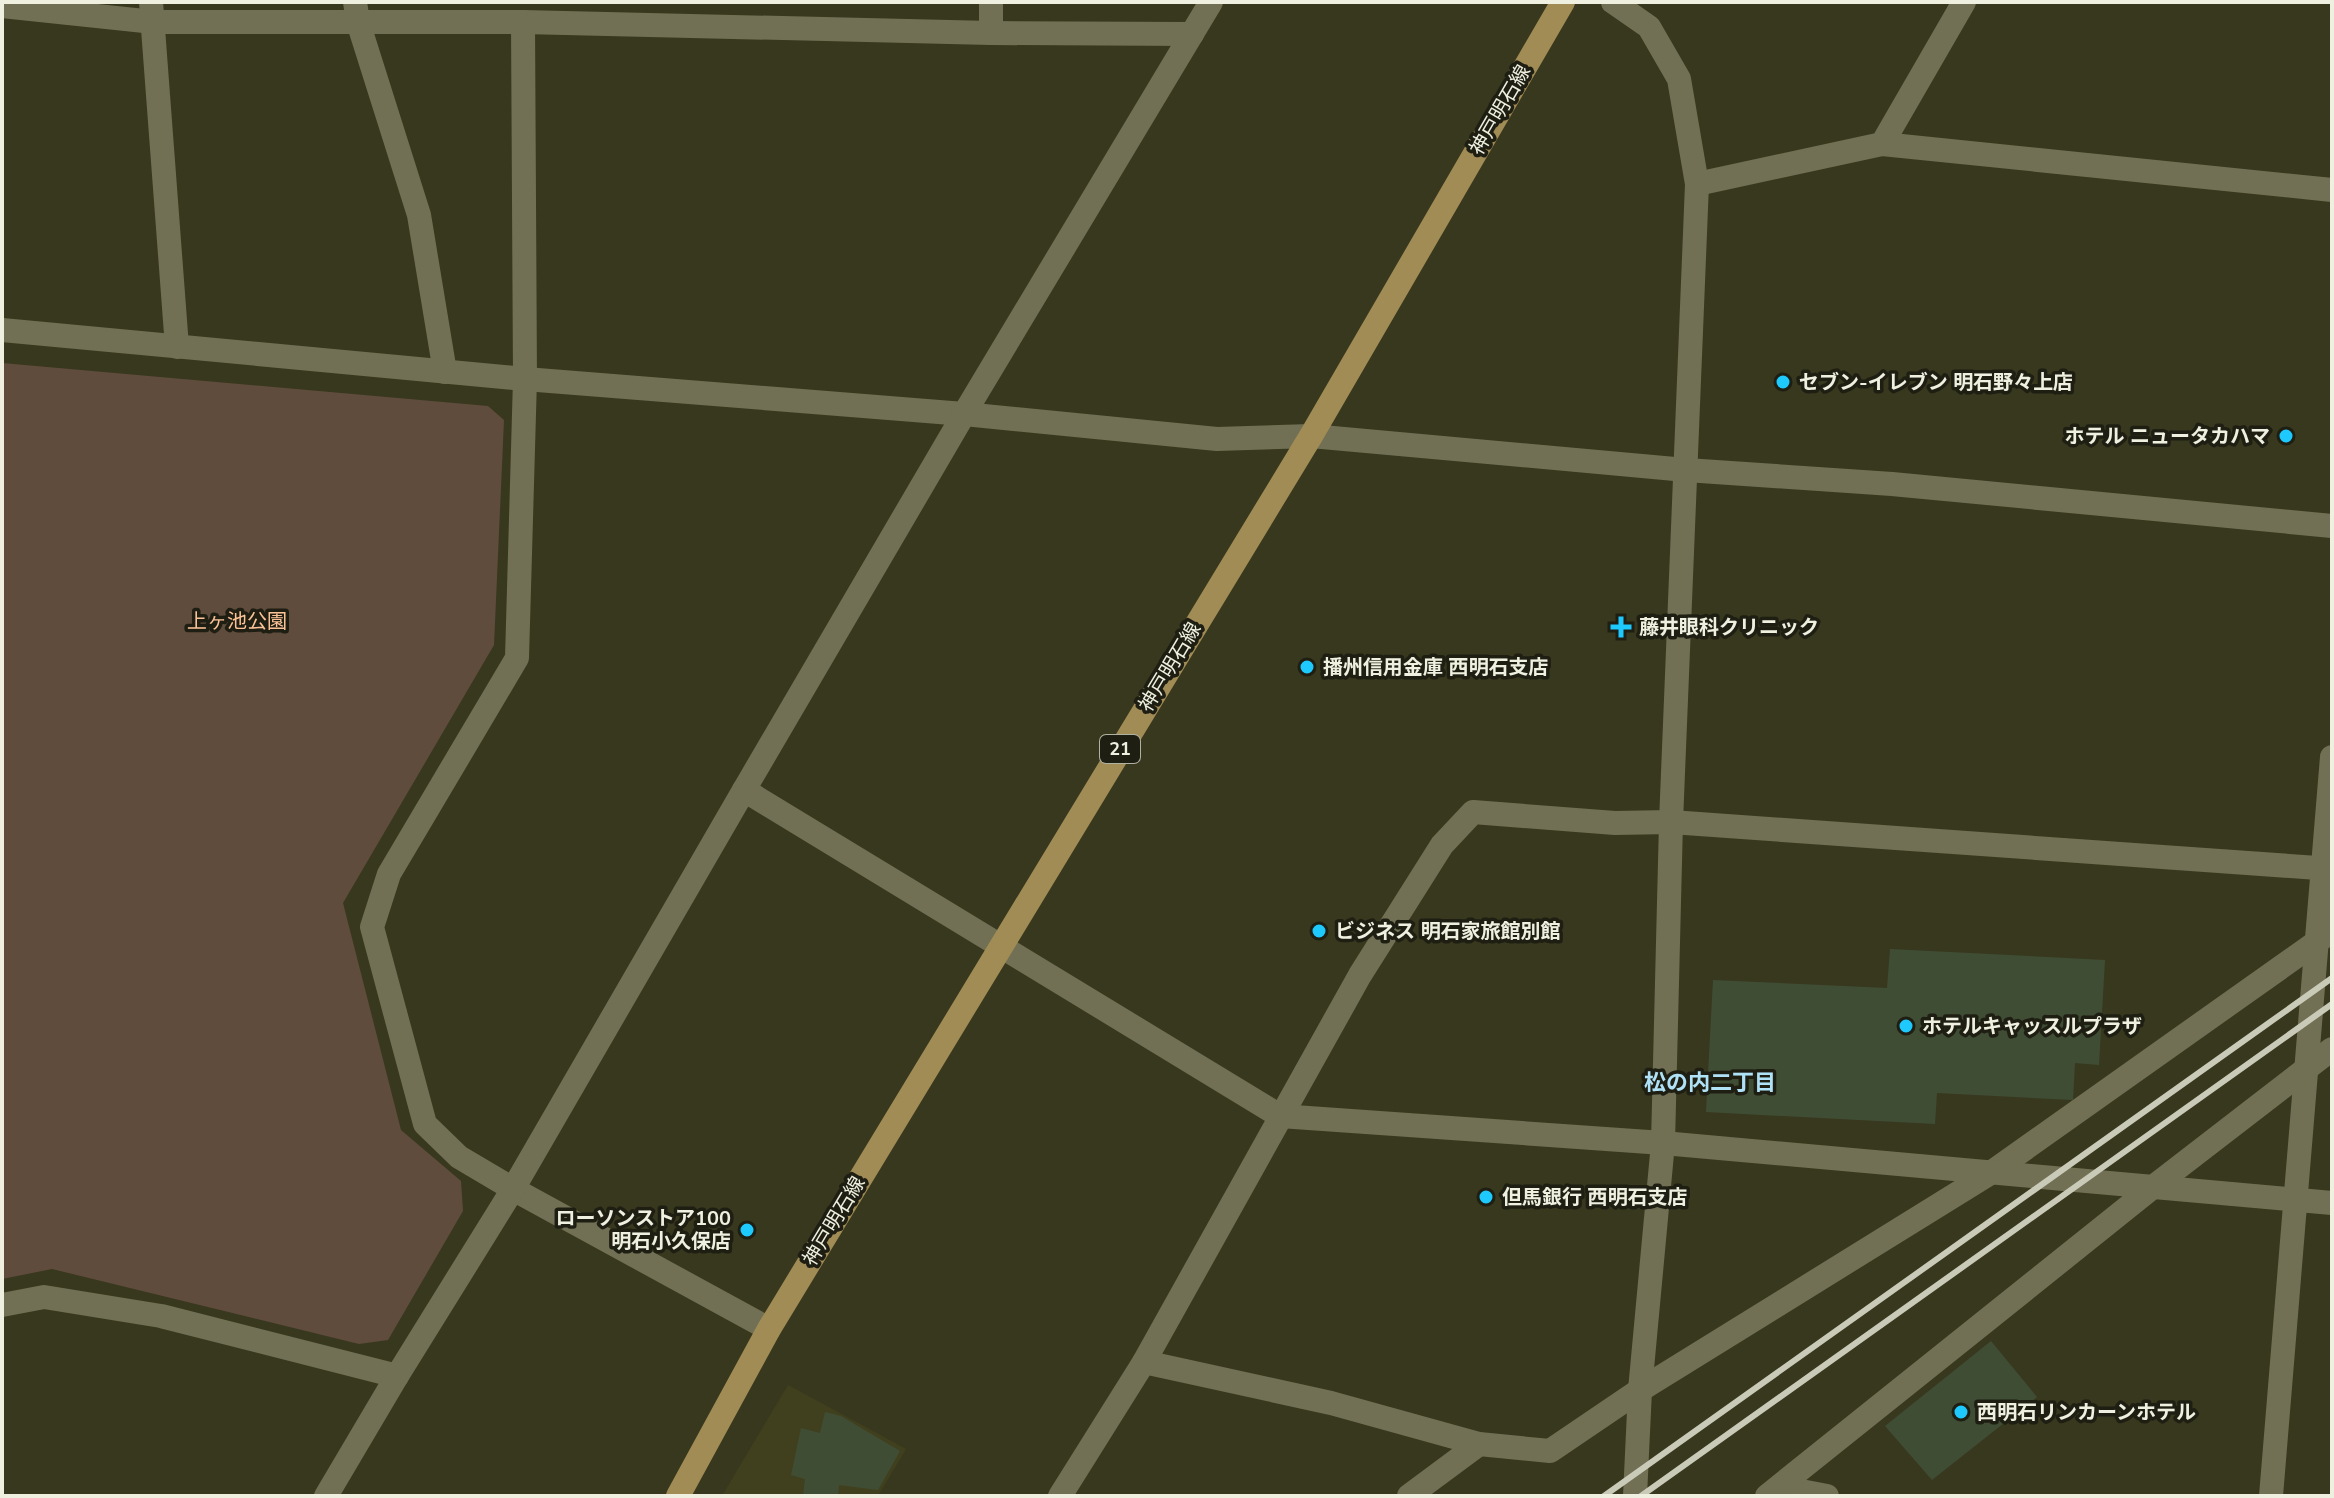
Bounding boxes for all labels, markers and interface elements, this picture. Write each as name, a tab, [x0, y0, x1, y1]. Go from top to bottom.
street label: 神戸明石線	[1463, 60, 1537, 160]
place label: セブン-イレブン 明石野々上店	[1799, 369, 2073, 396]
marker: セブン-イレブン 明石野々上店	[1774, 373, 1792, 391]
place label: ホテル ニュータカハマ	[2065, 423, 2270, 450]
marker: ホテル ニュータカハマ	[2277, 427, 2295, 445]
park label: 上ヶ池公園	[187, 608, 287, 635]
place label: 藤井眼科クリニック	[1639, 614, 1819, 641]
marker: 藤井眼科クリニック	[1610, 616, 1632, 638]
street label: 神戸明石線	[1133, 617, 1207, 717]
place label: 播州信用金庫 西明石支店	[1323, 654, 1548, 681]
marker: 播州信用金庫 西明石支店	[1298, 658, 1316, 676]
road number: 21	[1100, 735, 1140, 763]
place label: ビジネス 明石家旅館別館	[1335, 918, 1560, 945]
marker: ビジネス 明石家旅館別館	[1310, 922, 1328, 940]
place label: ホテルキャッスルプラザ	[1922, 1013, 2142, 1040]
marker: ホテルキャッスルプラザ	[1897, 1017, 1915, 1035]
district label: 松の内二丁目	[1644, 1068, 1776, 1098]
street label: 神戸明石線	[797, 1171, 871, 1271]
place label: 但馬銀行 西明石支店	[1502, 1184, 1687, 1211]
marker: 但馬銀行 西明石支店	[1477, 1188, 1495, 1206]
place label: ローソンストア100 明石小久保店	[555, 1205, 731, 1255]
marker: ローソンストア100 明石小久保店	[738, 1221, 756, 1239]
place label: 西明石リンカーンホテル	[1977, 1399, 2196, 1426]
marker: 西明石リンカーンホテル	[1952, 1403, 1970, 1421]

